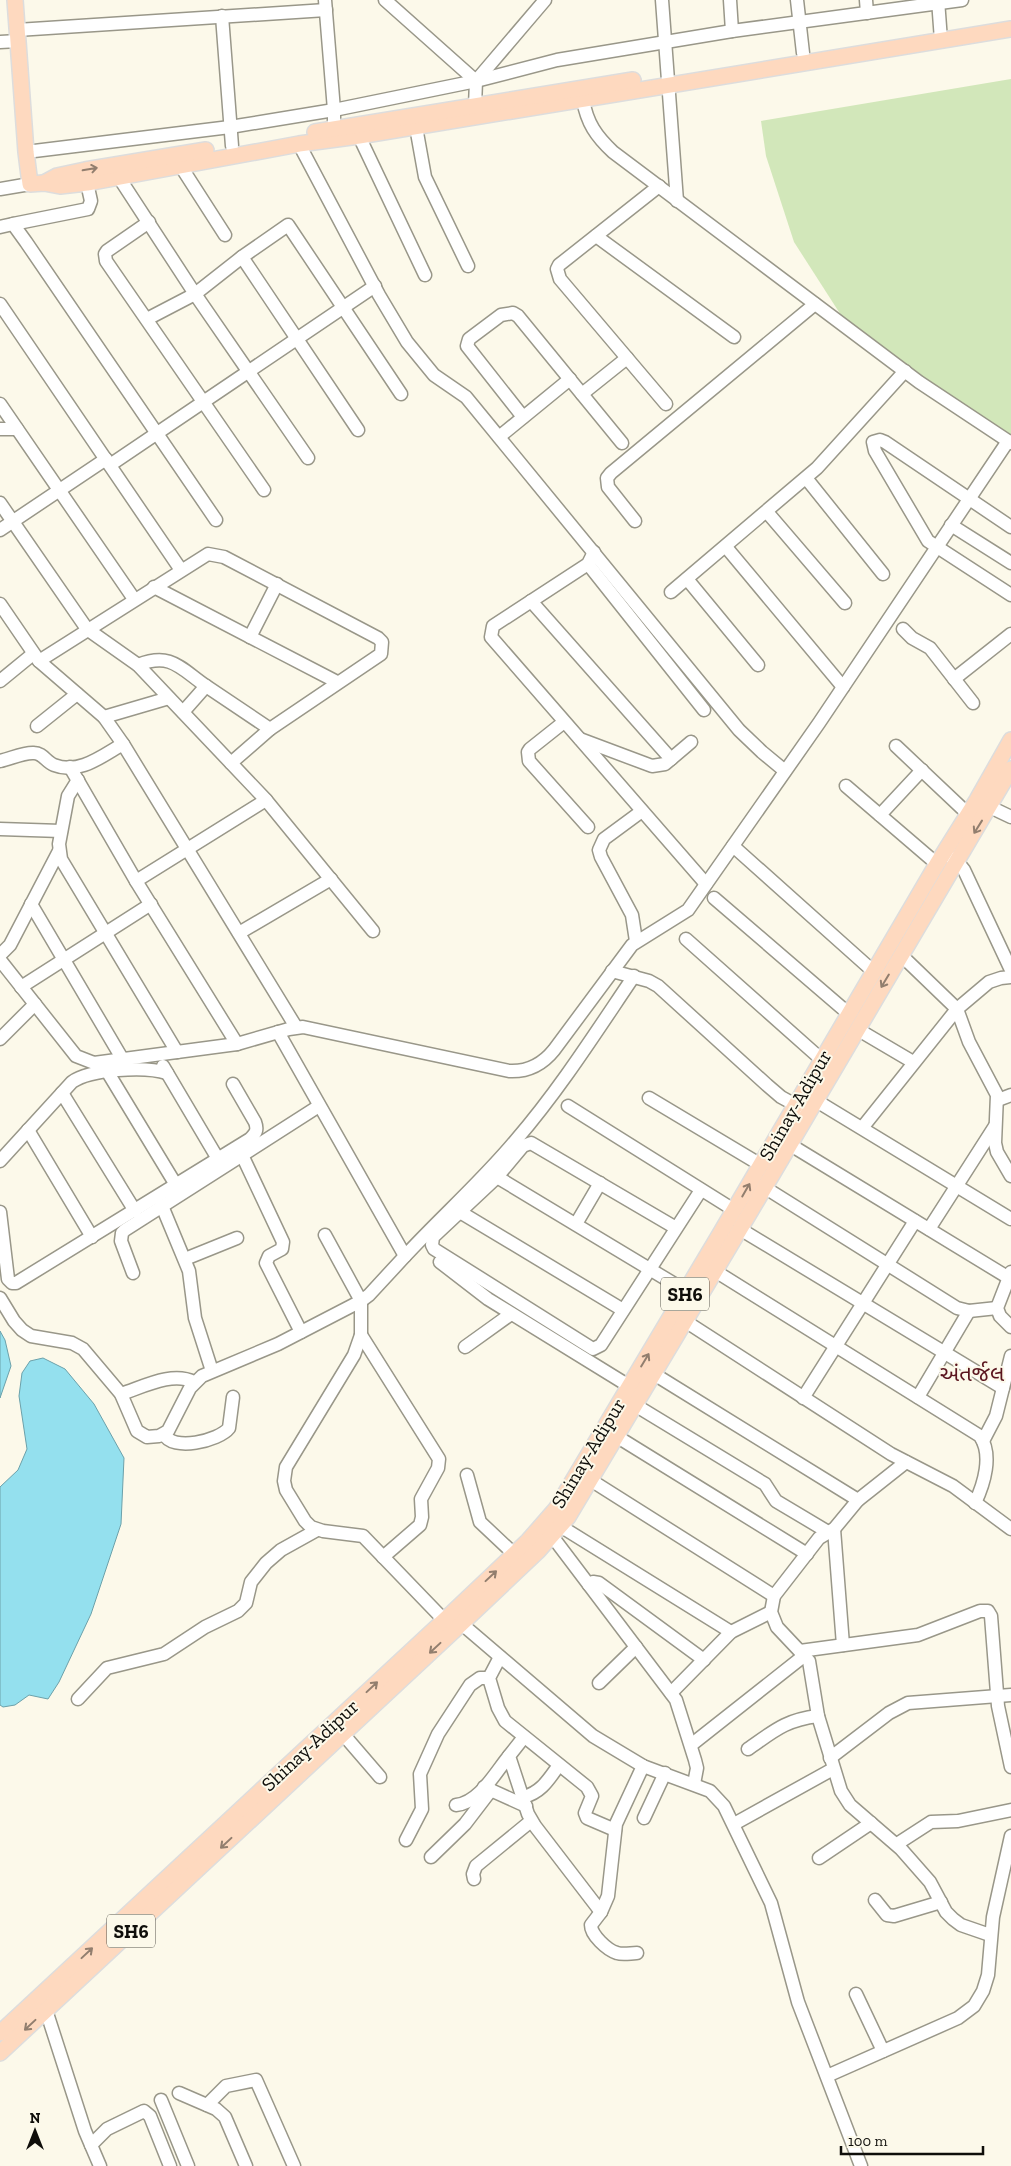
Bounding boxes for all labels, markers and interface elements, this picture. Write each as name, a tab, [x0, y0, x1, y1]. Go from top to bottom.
one-way arrow	[82, 164, 98, 174]
one-way arrow	[972, 819, 982, 833]
one-way arrow	[880, 974, 890, 988]
street label: Shinay-Adipur	[754, 1045, 836, 1165]
one-way arrow	[741, 1182, 751, 1197]
road number: SH6	[661, 1278, 709, 1310]
one-way arrow	[640, 1353, 650, 1367]
district label: અંતર્જલ	[940, 1360, 1005, 1387]
street label: Shinay-Adipur	[546, 1394, 630, 1512]
one-way arrow	[485, 1570, 497, 1582]
one-way arrow	[428, 1642, 441, 1654]
one-way arrow	[366, 1681, 379, 1693]
street label: Shinay-Adipur	[256, 1694, 364, 1796]
one-way arrow	[219, 1837, 232, 1848]
road number: SH6	[107, 1914, 155, 1948]
one-way arrow	[80, 1947, 93, 1959]
one-way arrow	[24, 2019, 36, 2031]
north arrow	[10, 2106, 60, 2156]
text: N	[30, 2110, 41, 2127]
scale bar	[841, 2124, 984, 2156]
text: 100 m	[848, 2132, 887, 2150]

